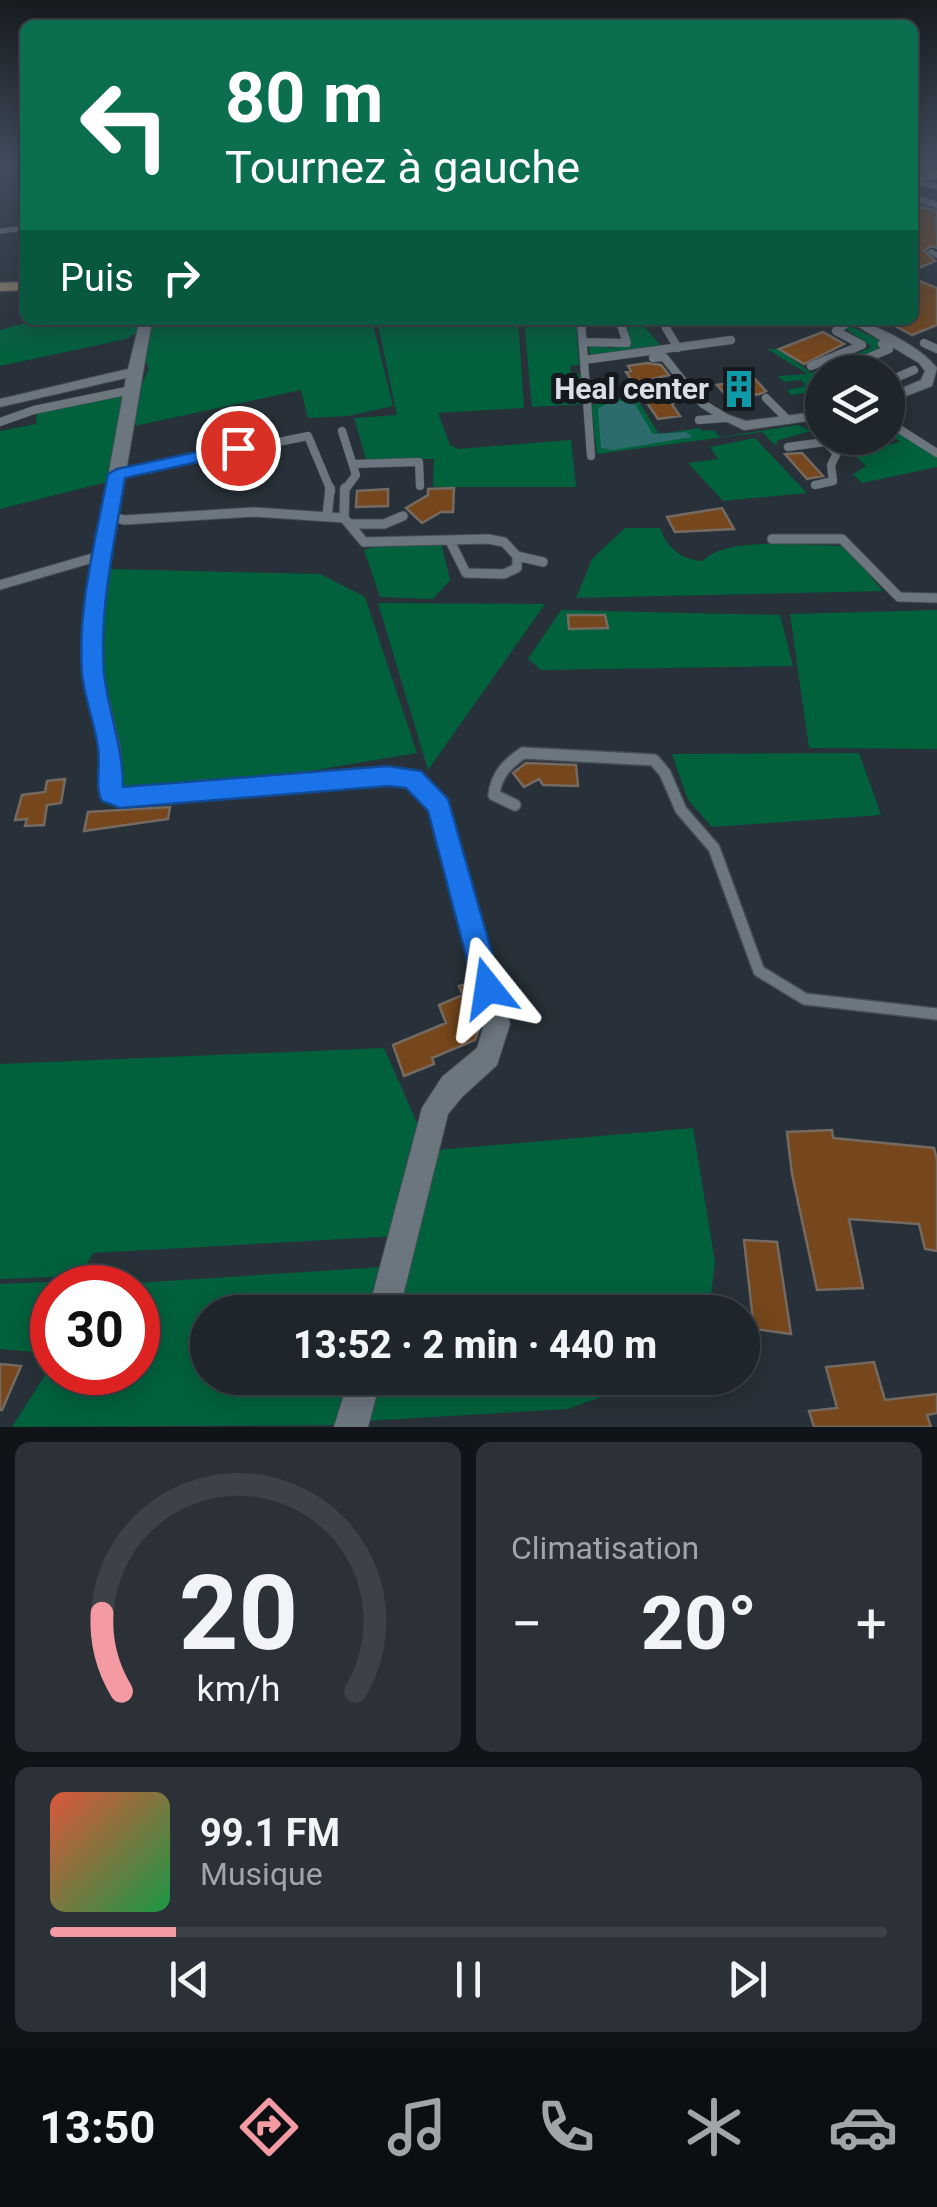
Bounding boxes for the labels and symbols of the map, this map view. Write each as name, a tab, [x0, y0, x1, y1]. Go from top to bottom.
building icon: Heal center	[718, 368, 760, 410]
place label: Heal center	[554, 371, 709, 406]
pin	[196, 406, 281, 491]
position arrow	[436, 936, 540, 1040]
speed limit sign: 30	[30, 1265, 160, 1395]

